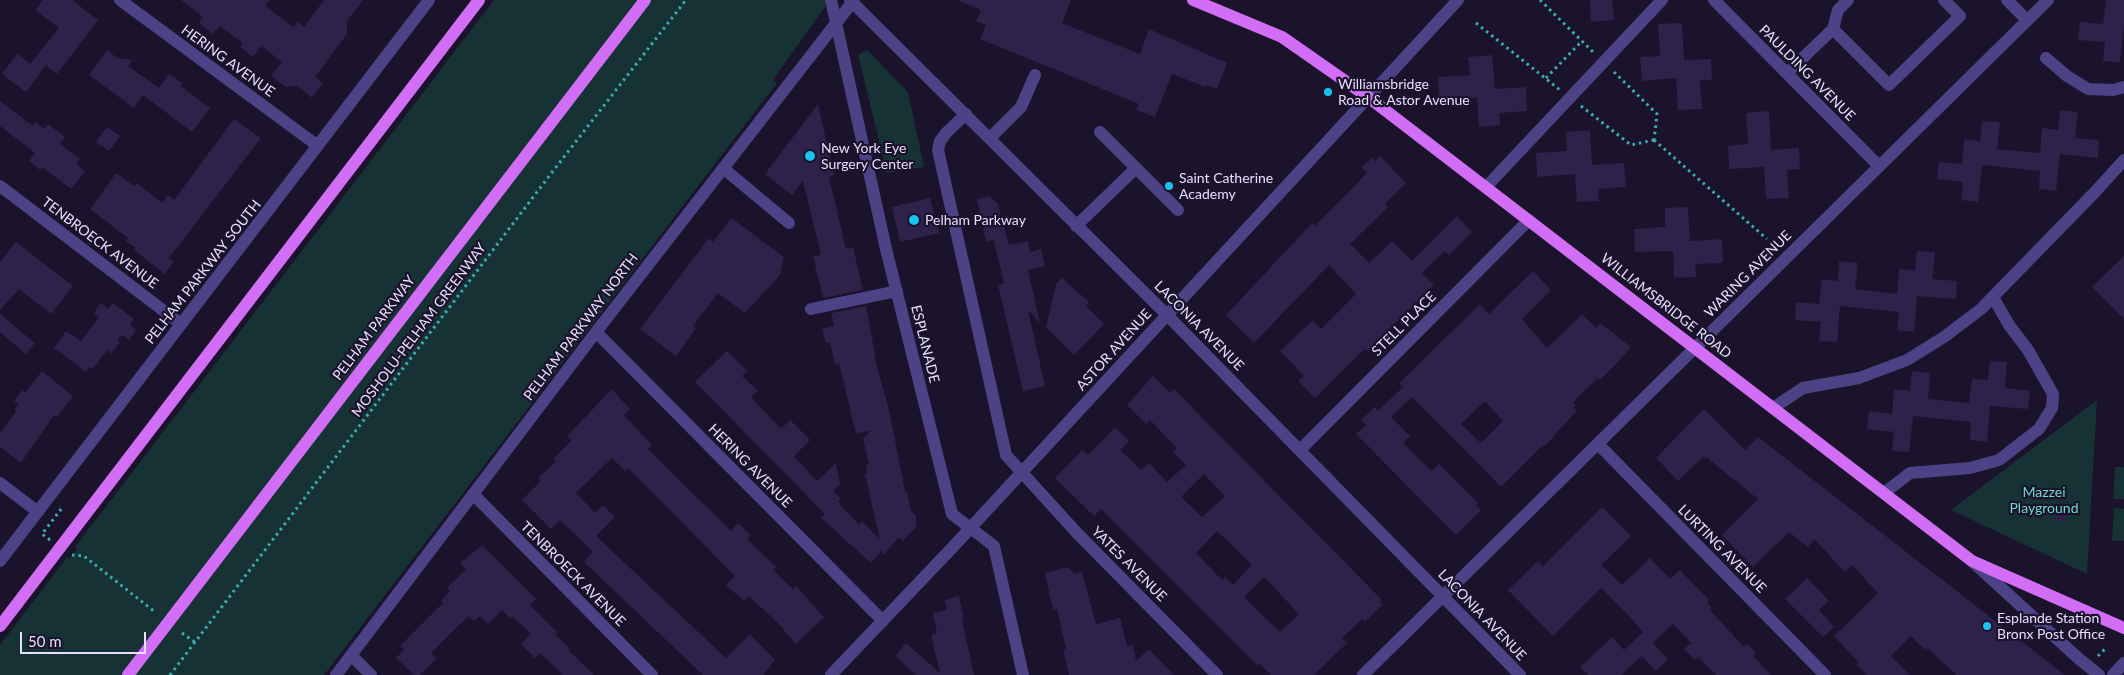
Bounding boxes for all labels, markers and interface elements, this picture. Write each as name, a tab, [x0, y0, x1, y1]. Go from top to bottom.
street label: HERING AVENUE	[178, 21, 278, 101]
street label: PAULDING AVENUE	[1756, 22, 1858, 124]
place label: Williamsbridge Road & Astor Avenue	[1338, 76, 1470, 108]
marker: Williamsbridge Road & Astor Avenue	[1322, 86, 1334, 98]
place label: New York Eye Surgery Center	[821, 140, 913, 172]
marker: New York Eye Surgery Center	[803, 149, 817, 163]
place label: Saint Catherine Academy	[1179, 170, 1273, 202]
marker: Saint Catherine Academy	[1163, 180, 1175, 192]
street label: TENBROECK AVENUE	[38, 194, 162, 292]
street label: PELHAM PARKWAY SOUTH	[141, 197, 265, 347]
place label: Pelham Parkway	[925, 212, 1026, 228]
marker: Pelham Parkway	[907, 213, 921, 227]
street label: WARING AVENUE	[1701, 227, 1795, 321]
street label: MOSHOLU-PELHAM GREENWAY	[348, 240, 490, 420]
street label: PELHAM PARKWAY NORTH	[520, 250, 642, 404]
street label: WILLIAMSBRIDGE ROAD	[1597, 250, 1735, 362]
street label: PELHAM PARKWAY	[329, 272, 419, 384]
street label: LACONIA AVENUE	[1151, 278, 1247, 374]
street label: STELL PLACE	[1368, 288, 1440, 360]
street label: ESPLANADE	[907, 303, 943, 385]
street label: ASTOR AVENUE	[1073, 306, 1155, 394]
street label: HERING AVENUE	[705, 421, 795, 511]
park label: Mazzei Playground	[2009, 484, 2079, 516]
street label: LURTING AVENUE	[1674, 501, 1770, 597]
street label: TENBROECK AVENUE	[517, 518, 629, 630]
street label: YATES AVENUE	[1088, 523, 1170, 605]
street label: LACONIA AVENUE	[1434, 566, 1530, 664]
place label: Esplande Station Bronx Post Office	[1997, 610, 2105, 642]
marker: Esplande Station Bronx Post Office	[1981, 620, 1993, 632]
scale bar	[22, 622, 149, 654]
text: 50 m	[28, 632, 62, 650]

